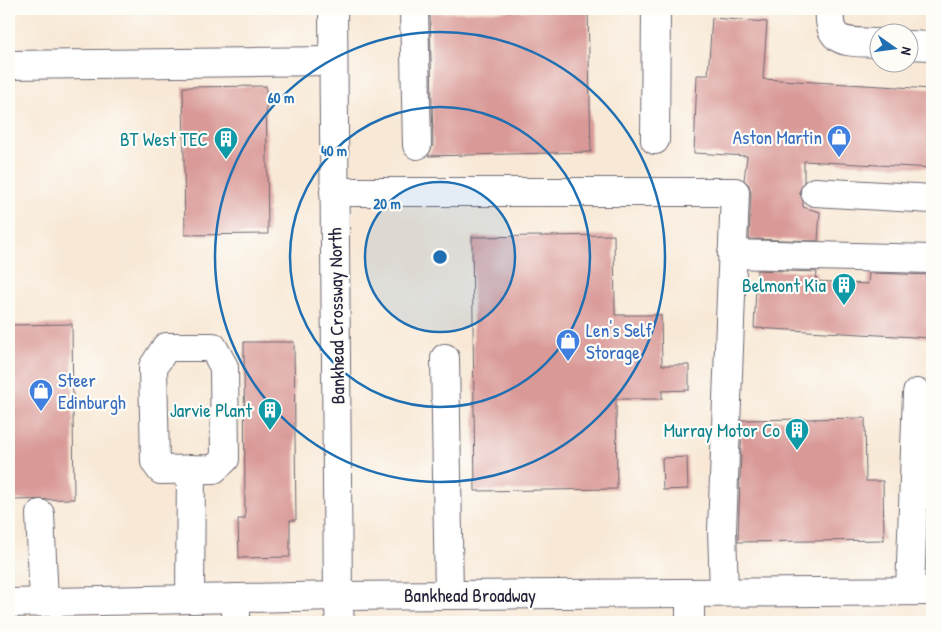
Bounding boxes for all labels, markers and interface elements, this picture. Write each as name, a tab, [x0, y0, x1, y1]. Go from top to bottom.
north arrow	[868, 22, 918, 72]
text: N	[897, 45, 917, 58]
text: 60 m	[268, 87, 294, 108]
place label: Aston Martin	[733, 124, 822, 150]
shop icon: Aston Martin	[826, 124, 852, 158]
place label: BT West TEC	[120, 126, 208, 152]
building icon: BT West TEC	[213, 126, 239, 160]
text: 40 m	[321, 140, 347, 161]
text: 20 m	[373, 193, 401, 214]
street label: Bankhead Crossway North	[321, 227, 351, 405]
centre of rings	[431, 248, 449, 266]
place label: Belmont Kia	[742, 272, 827, 298]
building icon: Belmont Kia	[831, 272, 857, 306]
place label: Len's Self Storage	[586, 317, 652, 365]
shop icon: Len's Self Storage	[555, 328, 581, 362]
place label: Steer Edinburgh	[58, 367, 126, 415]
shop icon: Steer Edinburgh	[28, 378, 54, 412]
place label: Jarvie Plant	[170, 397, 252, 423]
building icon: Jarvie Plant	[257, 397, 283, 431]
place label: Murray Motor Co	[664, 417, 780, 443]
building icon: Murray Motor Co	[784, 417, 810, 451]
street label: Bankhead Broadway	[404, 582, 536, 608]

